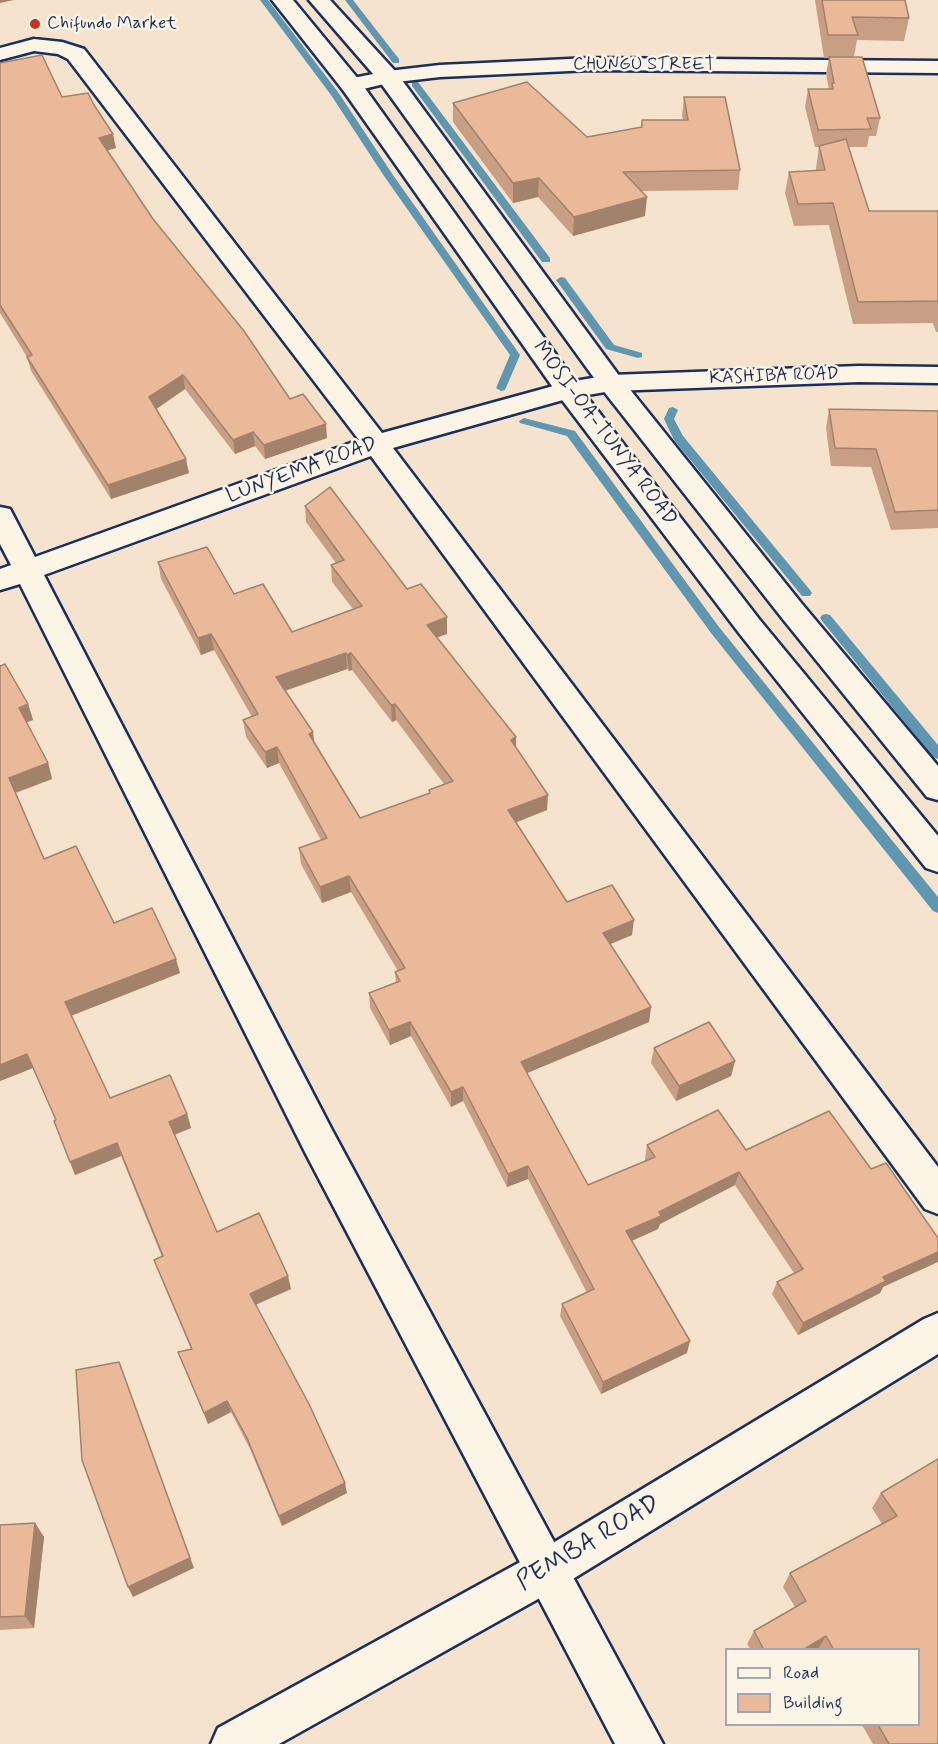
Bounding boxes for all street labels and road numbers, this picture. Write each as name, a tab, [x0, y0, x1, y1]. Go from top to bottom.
street label: CHUNGU STREET	[573, 54, 715, 76]
street label: MOSI-OA-TUNYA ROAD	[526, 337, 682, 531]
street label: KASHIBA ROAD	[709, 364, 839, 390]
street label: LUNYEMA ROAD	[223, 432, 381, 510]
street label: PEMBA ROAD	[512, 1489, 666, 1599]

